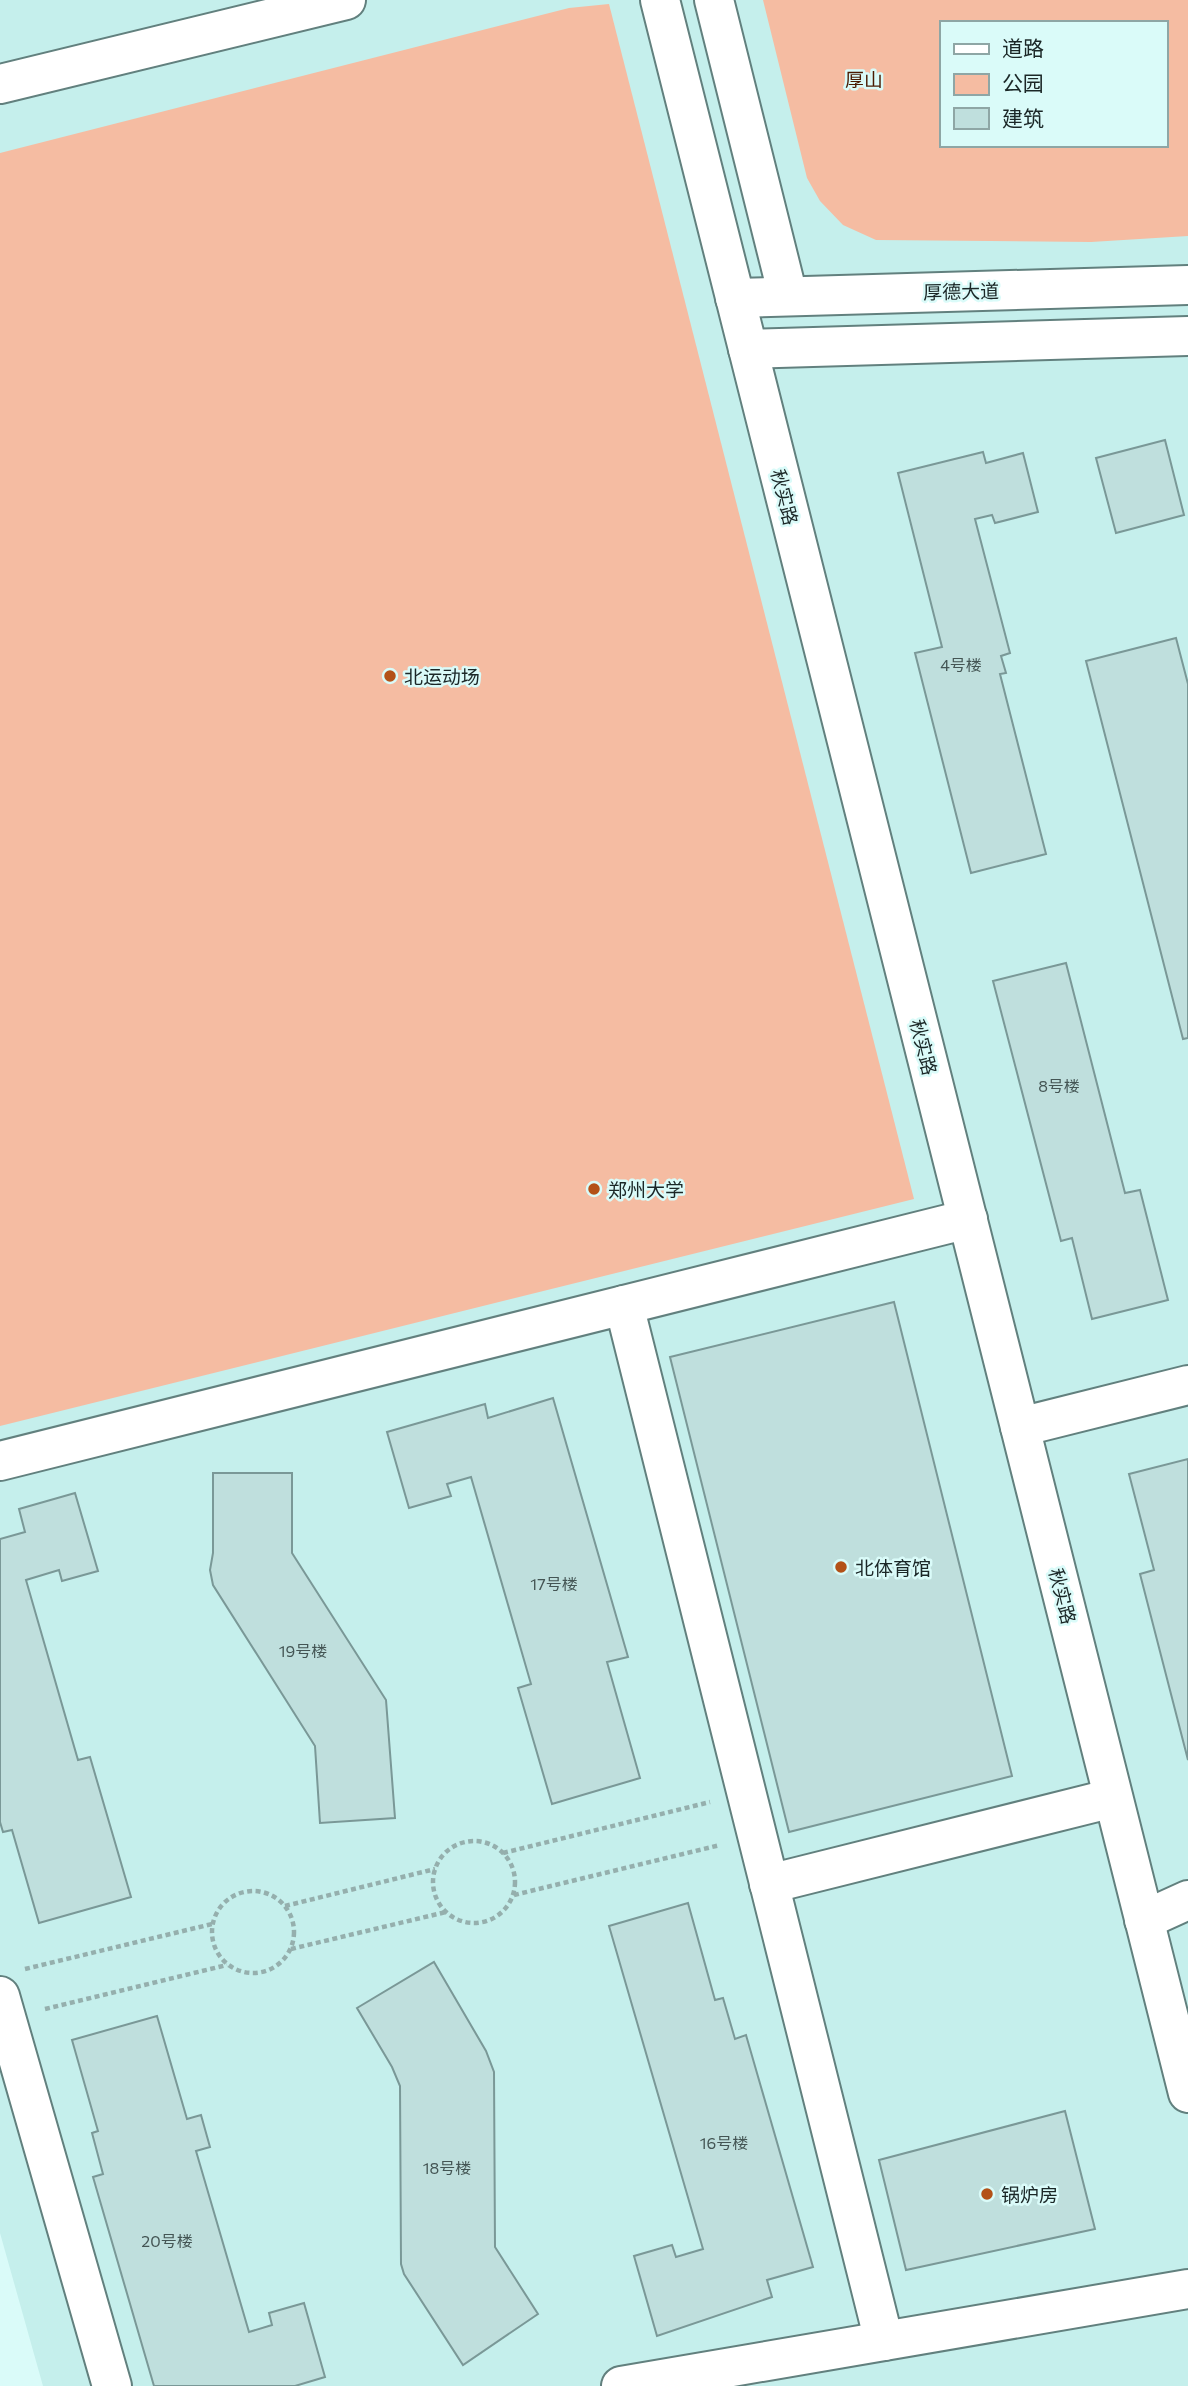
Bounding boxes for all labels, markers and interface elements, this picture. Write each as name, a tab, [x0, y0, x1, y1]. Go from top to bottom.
legend	[940, 21, 1167, 147]
text: 道路	[1002, 35, 1044, 60]
park label: 厚山	[845, 68, 883, 91]
text: 公园	[1002, 70, 1044, 95]
text: 建筑	[1002, 105, 1044, 130]
street label: 厚德大道	[923, 279, 999, 303]
street label: 秋实路	[767, 467, 803, 527]
house number: 4号楼	[940, 655, 982, 674]
place label: 北运动场	[404, 665, 480, 688]
marker: 北运动场	[382, 668, 398, 684]
street label: 秋实路	[906, 1017, 942, 1077]
house number: 8号楼	[1038, 1076, 1080, 1095]
place label: 郑州大学	[608, 1178, 684, 1201]
marker: 郑州大学	[586, 1181, 602, 1197]
place label: 北体育馆	[855, 1556, 931, 1579]
marker: 北体育馆	[833, 1559, 849, 1575]
street label: 秋实路	[1045, 1566, 1081, 1626]
house number: 17号楼	[530, 1574, 578, 1593]
house number: 19号楼	[279, 1641, 327, 1660]
house number: 16号楼	[700, 2133, 748, 2152]
house number: 18号楼	[423, 2158, 471, 2177]
place label: 锅炉房	[1001, 2183, 1058, 2206]
marker: 锅炉房	[979, 2186, 995, 2202]
house number: 20号楼	[141, 2231, 193, 2250]

